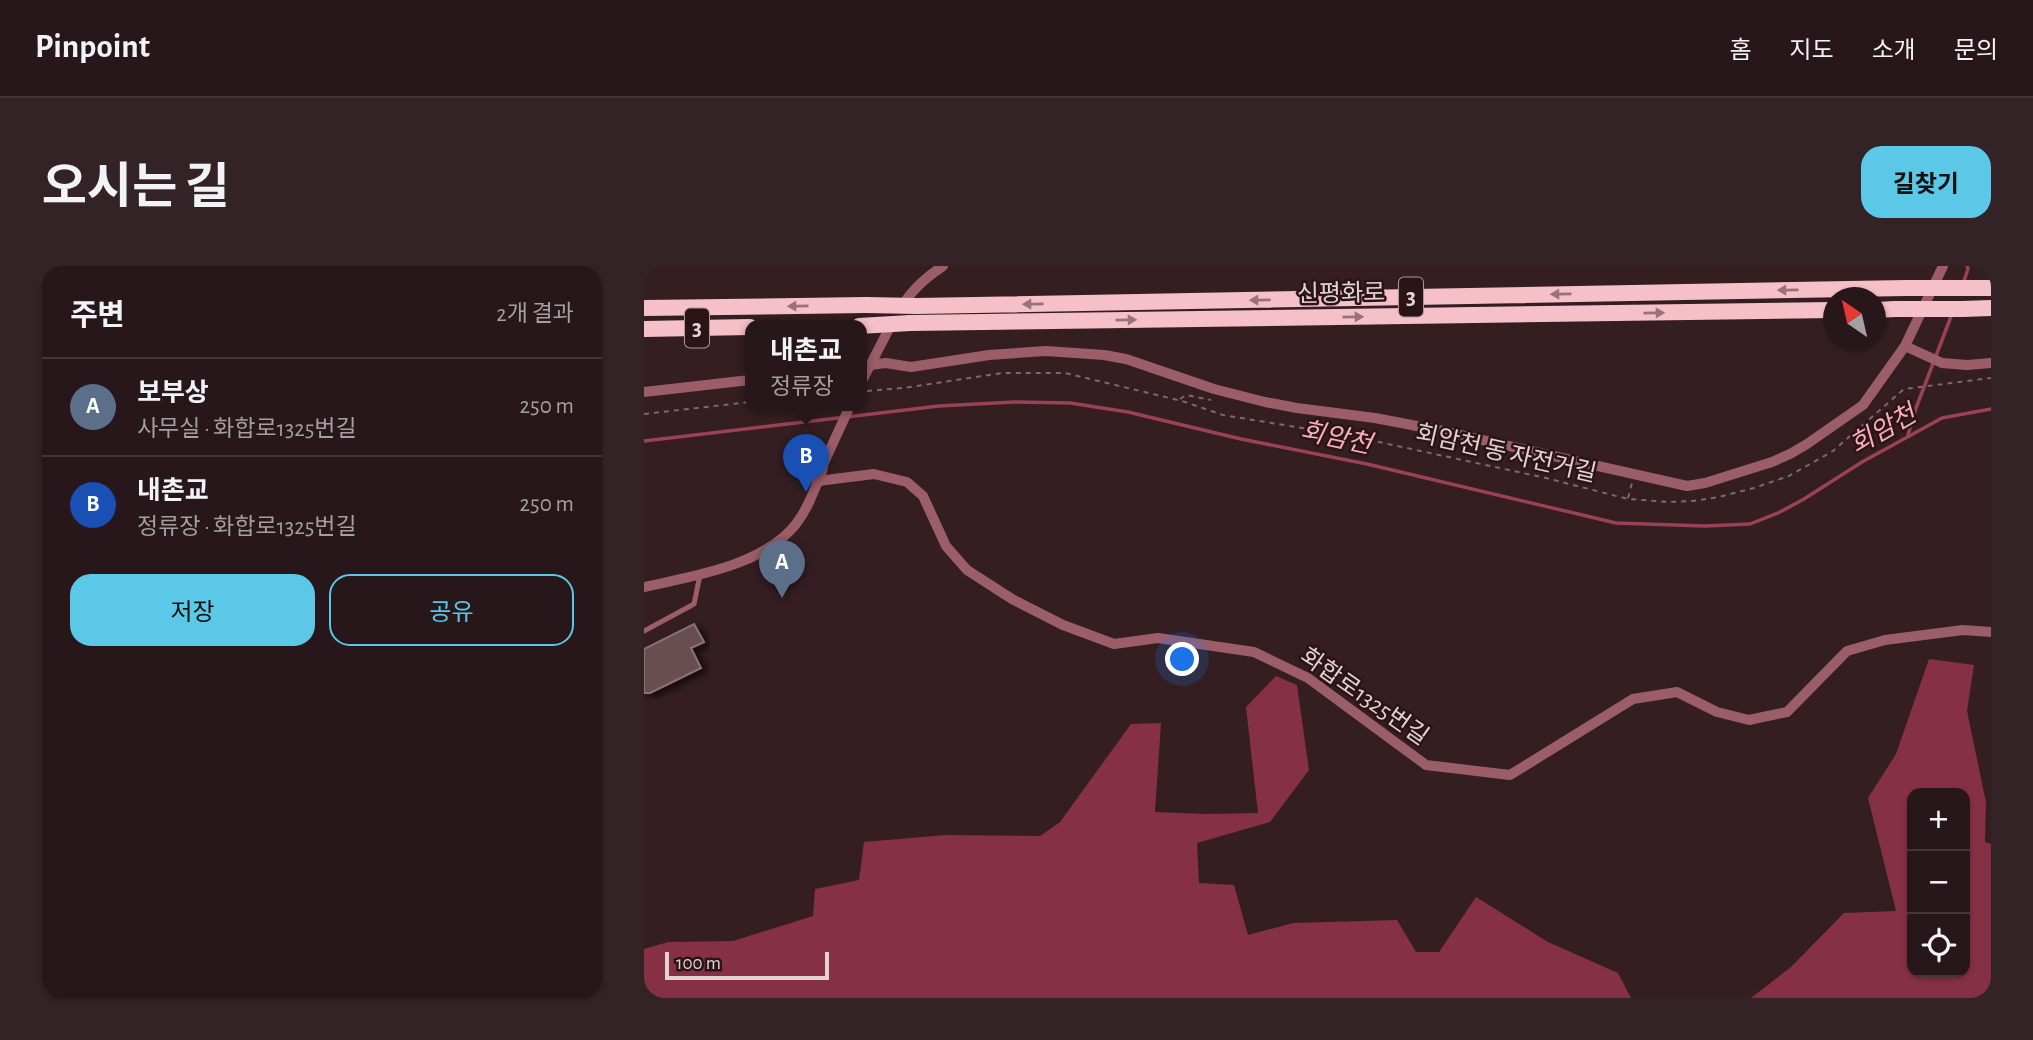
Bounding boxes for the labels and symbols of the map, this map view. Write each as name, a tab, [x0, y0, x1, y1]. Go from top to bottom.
road number: 3	[1399, 278, 1423, 316]
street label: 신평화로	[1297, 280, 1385, 307]
one-way arrow	[1777, 284, 1799, 295]
north arrow	[1823, 287, 1886, 350]
one-way arrow	[1550, 288, 1572, 300]
one-way arrow	[1249, 294, 1271, 305]
one-way arrow	[1021, 298, 1043, 310]
one-way arrow	[787, 300, 809, 312]
one-way arrow	[1643, 307, 1665, 319]
road number: 3	[685, 309, 709, 348]
one-way arrow	[1342, 311, 1364, 323]
one-way arrow	[1115, 314, 1137, 326]
water label: 회암천	[1845, 398, 1923, 459]
water label: 회암천	[1298, 417, 1377, 459]
street label: 회암천 동 자전거길	[1413, 421, 1599, 486]
pin: B	[783, 434, 829, 492]
pin: A	[759, 540, 805, 598]
your location	[1165, 642, 1199, 676]
street label: 화합로1325번길	[1296, 643, 1433, 750]
scale bar	[665, 949, 830, 981]

